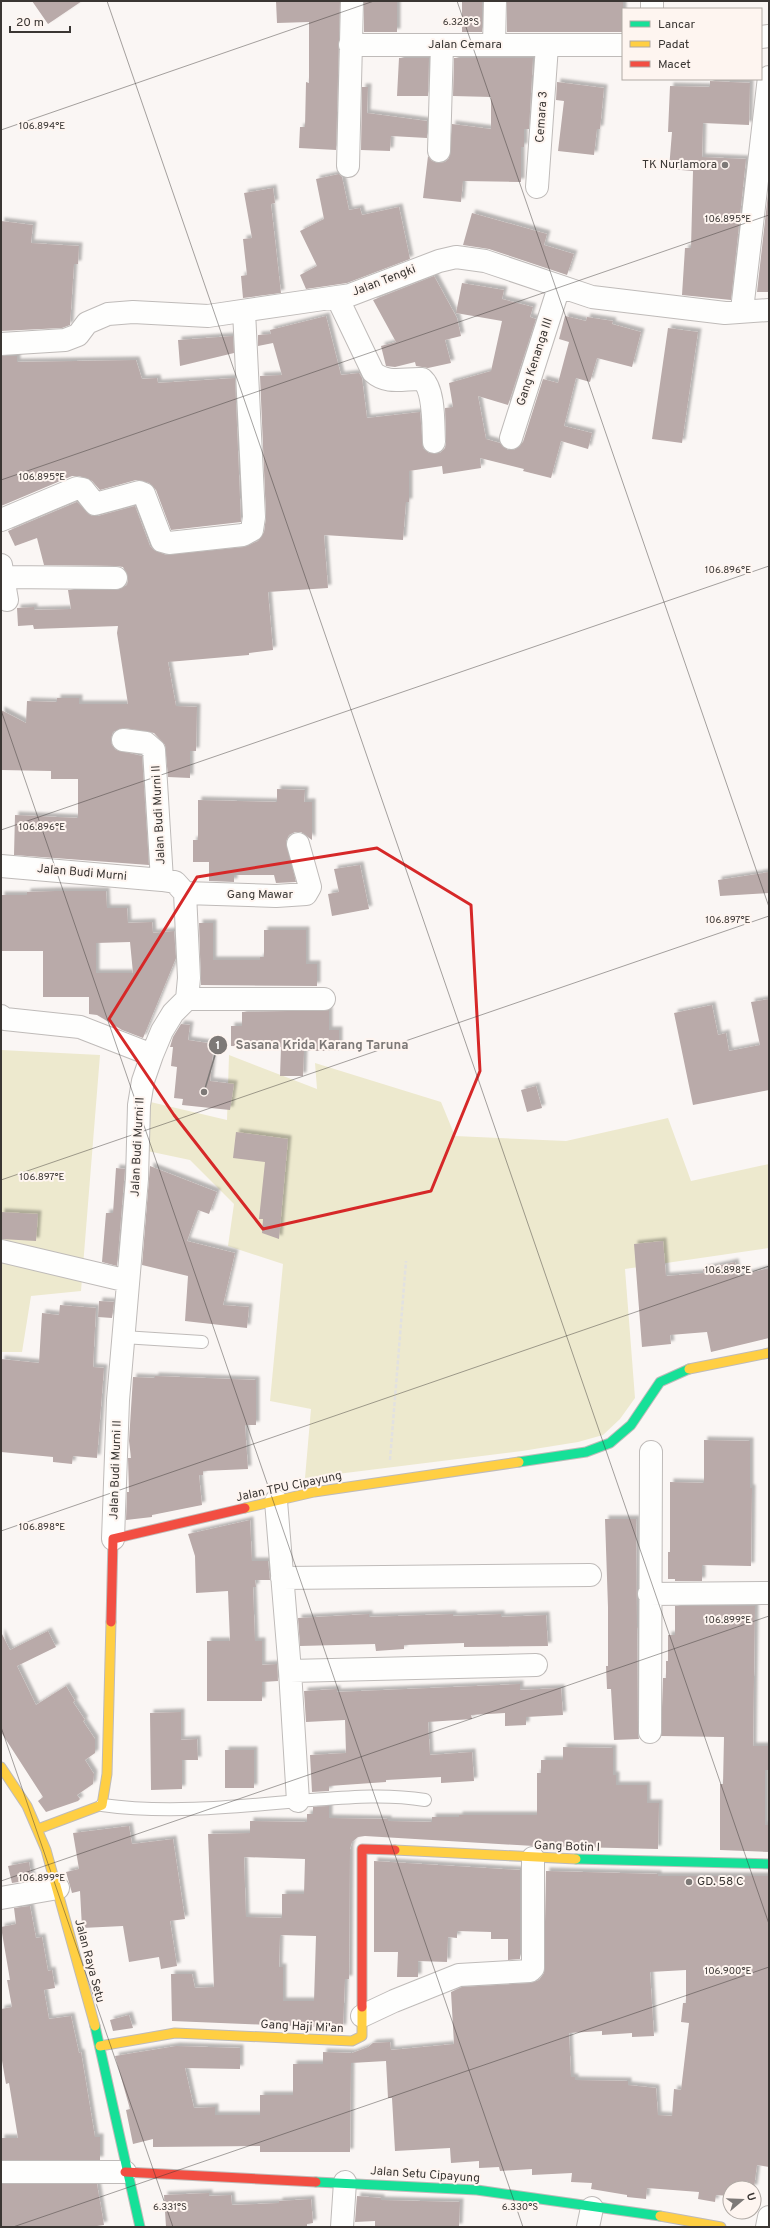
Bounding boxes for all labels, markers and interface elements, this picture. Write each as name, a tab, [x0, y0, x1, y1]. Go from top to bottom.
scale bar	[10, 8, 70, 34]
legend	[622, 8, 762, 80]
text: 20 m	[16, 15, 44, 31]
text: 6.328°S	[443, 16, 479, 29]
text: Lancar	[658, 17, 695, 33]
street label: Jalan Cemara	[428, 37, 502, 53]
text: Padat	[658, 37, 689, 53]
text: Macet	[658, 57, 691, 73]
street label: Cemara 3	[532, 91, 552, 143]
text: 106.894°E	[19, 120, 65, 133]
place label: TK Nurlamora	[642, 157, 717, 173]
marker: TK Nurlamora	[720, 160, 730, 170]
text: 106.895°E	[705, 213, 751, 226]
street label: Jalan Tengki	[350, 261, 418, 301]
street label: Gang Kenanga III	[513, 316, 557, 408]
text: 106.895°E	[19, 471, 65, 484]
text: 106.896°E	[705, 564, 751, 577]
street label: Jalan Budi Murni II	[148, 765, 170, 865]
text: 106.896°E	[19, 821, 65, 834]
street label: Jalan Budi Murni	[36, 861, 128, 885]
street label: Gang Mawar	[227, 887, 293, 903]
text: 106.897°E	[705, 914, 751, 927]
callout: Sasana Krida Karang Taruna	[208, 1032, 417, 1057]
text: 1	[216, 1038, 220, 1054]
text: Sasana Krida Karang Taruna	[236, 1038, 408, 1054]
street label: Jalan Budi Murni II	[127, 1097, 149, 1197]
text: 106.897°E	[19, 1171, 65, 1184]
text: 106.898°E	[705, 1264, 751, 1277]
street label: Jalan Budi Murni II	[106, 1420, 126, 1520]
street label: Jalan TPU Cipayung	[235, 1468, 343, 1506]
text: 106.898°E	[19, 1521, 65, 1534]
text: 106.899°E	[705, 1614, 751, 1627]
street label: Gang Botin I	[534, 1838, 600, 1856]
text: 106.899°E	[19, 1872, 65, 1885]
place label: GD. 58 C	[697, 1874, 744, 1890]
marker: GD. 58 C	[684, 1877, 694, 1887]
street label: Jalan Raya Setu	[70, 1918, 108, 2004]
text: 106.900°E	[704, 1965, 752, 1978]
street label: Gang Haji Mi'an	[260, 2017, 344, 2037]
street label: Jalan Setu Cipayung	[370, 2163, 480, 2187]
north arrow	[722, 2180, 762, 2220]
text: U	[743, 2191, 758, 2203]
text: 6.331°S	[153, 2201, 187, 2214]
text: 6.330°S	[502, 2201, 538, 2214]

